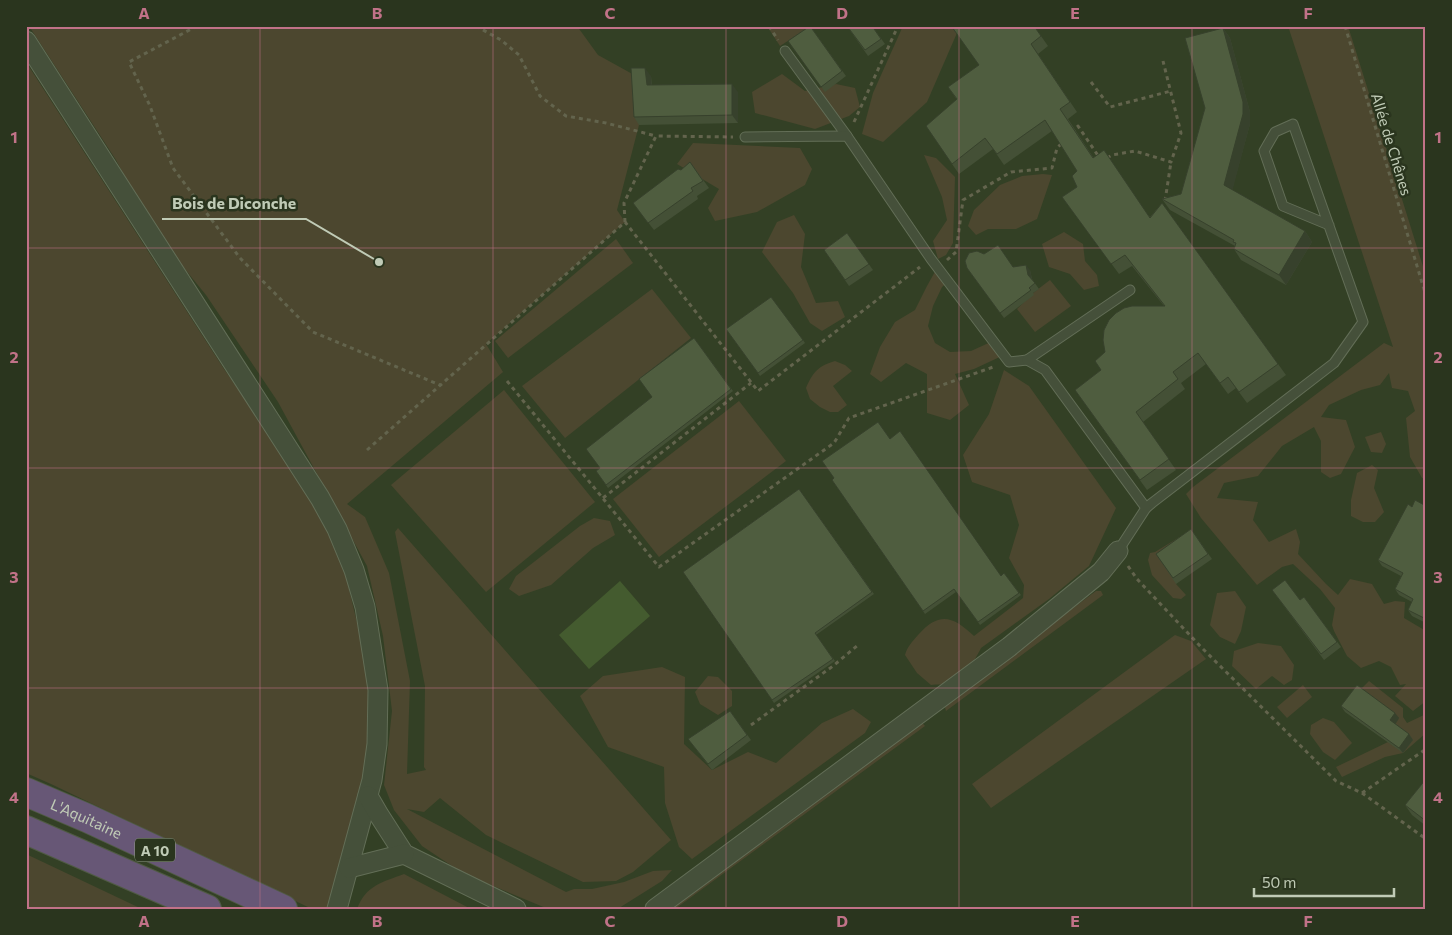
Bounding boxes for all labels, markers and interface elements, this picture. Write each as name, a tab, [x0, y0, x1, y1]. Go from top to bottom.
text: A	[138, 3, 150, 22]
text: B	[372, 3, 383, 22]
text: C	[605, 3, 616, 22]
text: D	[836, 3, 848, 22]
text: E	[1070, 3, 1080, 22]
text: F	[1303, 3, 1313, 22]
street label: Allée de Chênes	[1368, 91, 1416, 198]
text: 1	[10, 127, 18, 146]
text: 1	[1434, 127, 1442, 146]
callout: Bois de Diconche	[162, 188, 306, 219]
text: Bois de Diconche	[172, 193, 296, 212]
text: 2	[9, 347, 19, 366]
text: 2	[1433, 347, 1443, 366]
text: 3	[9, 567, 19, 586]
text: 3	[1433, 567, 1443, 586]
text: 4	[9, 787, 19, 806]
text: 4	[1433, 787, 1443, 806]
street label: L'Aquitaine	[48, 795, 125, 842]
road number: A 10	[135, 838, 175, 862]
scale bar	[1254, 865, 1394, 897]
text: 50 m	[1262, 873, 1296, 891]
text: A	[138, 911, 150, 930]
text: B	[372, 911, 383, 930]
text: C	[605, 911, 616, 930]
text: D	[836, 911, 848, 930]
text: E	[1070, 911, 1080, 930]
text: F	[1303, 911, 1313, 930]

